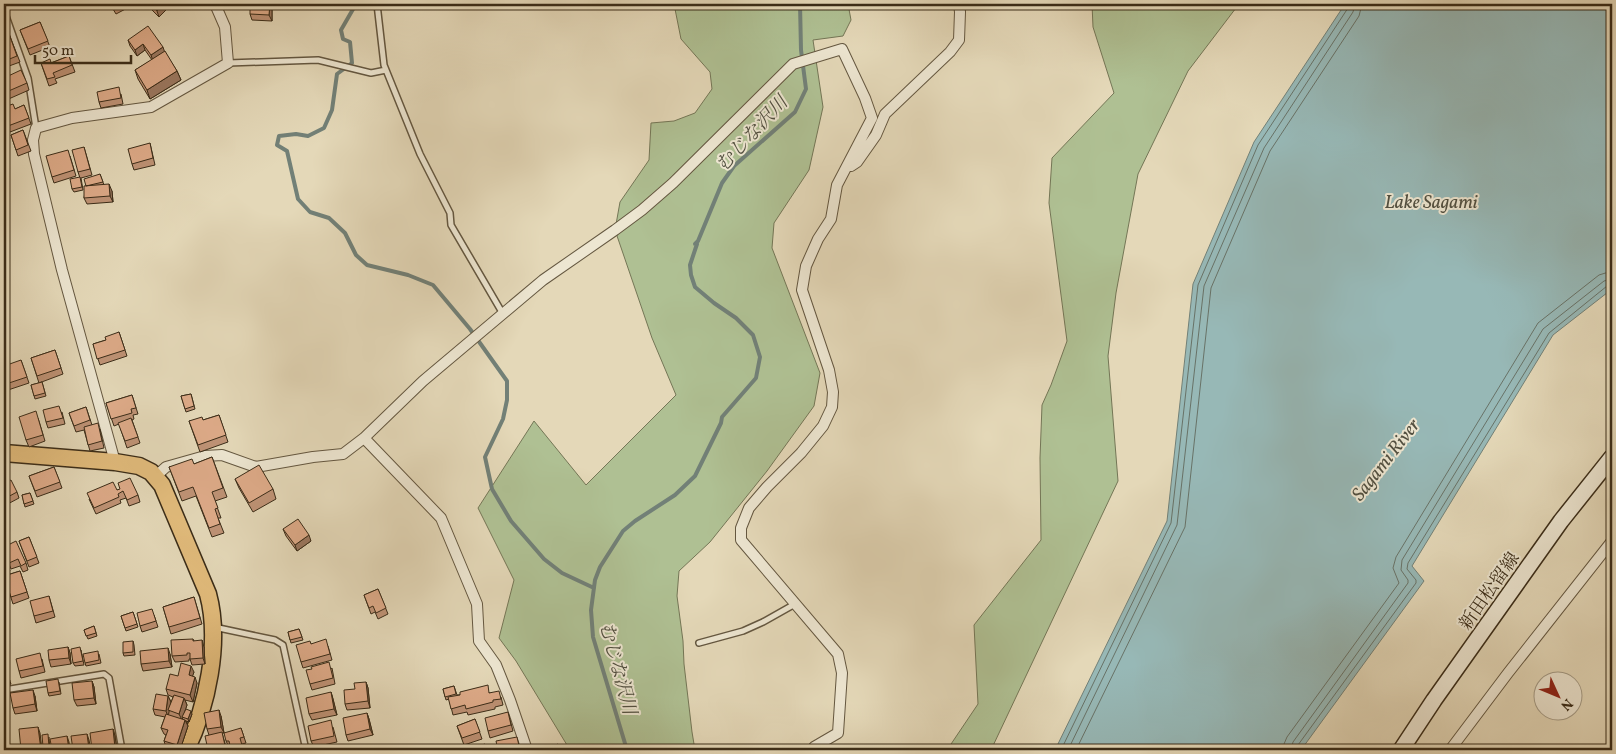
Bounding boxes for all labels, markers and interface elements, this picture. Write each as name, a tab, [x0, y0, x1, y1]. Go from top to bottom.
scale bar	[35, 32, 131, 64]
text: 50 m	[42, 41, 74, 62]
water label: むじな沢川	[711, 89, 796, 178]
water label: Lake Sagami	[1385, 190, 1478, 216]
water label: Sagami River	[1346, 413, 1427, 507]
street label: 新田松留線	[1454, 548, 1526, 636]
water label: むじな沢川	[592, 619, 642, 720]
north arrow	[1534, 672, 1584, 722]
text: N	[1556, 694, 1577, 714]

